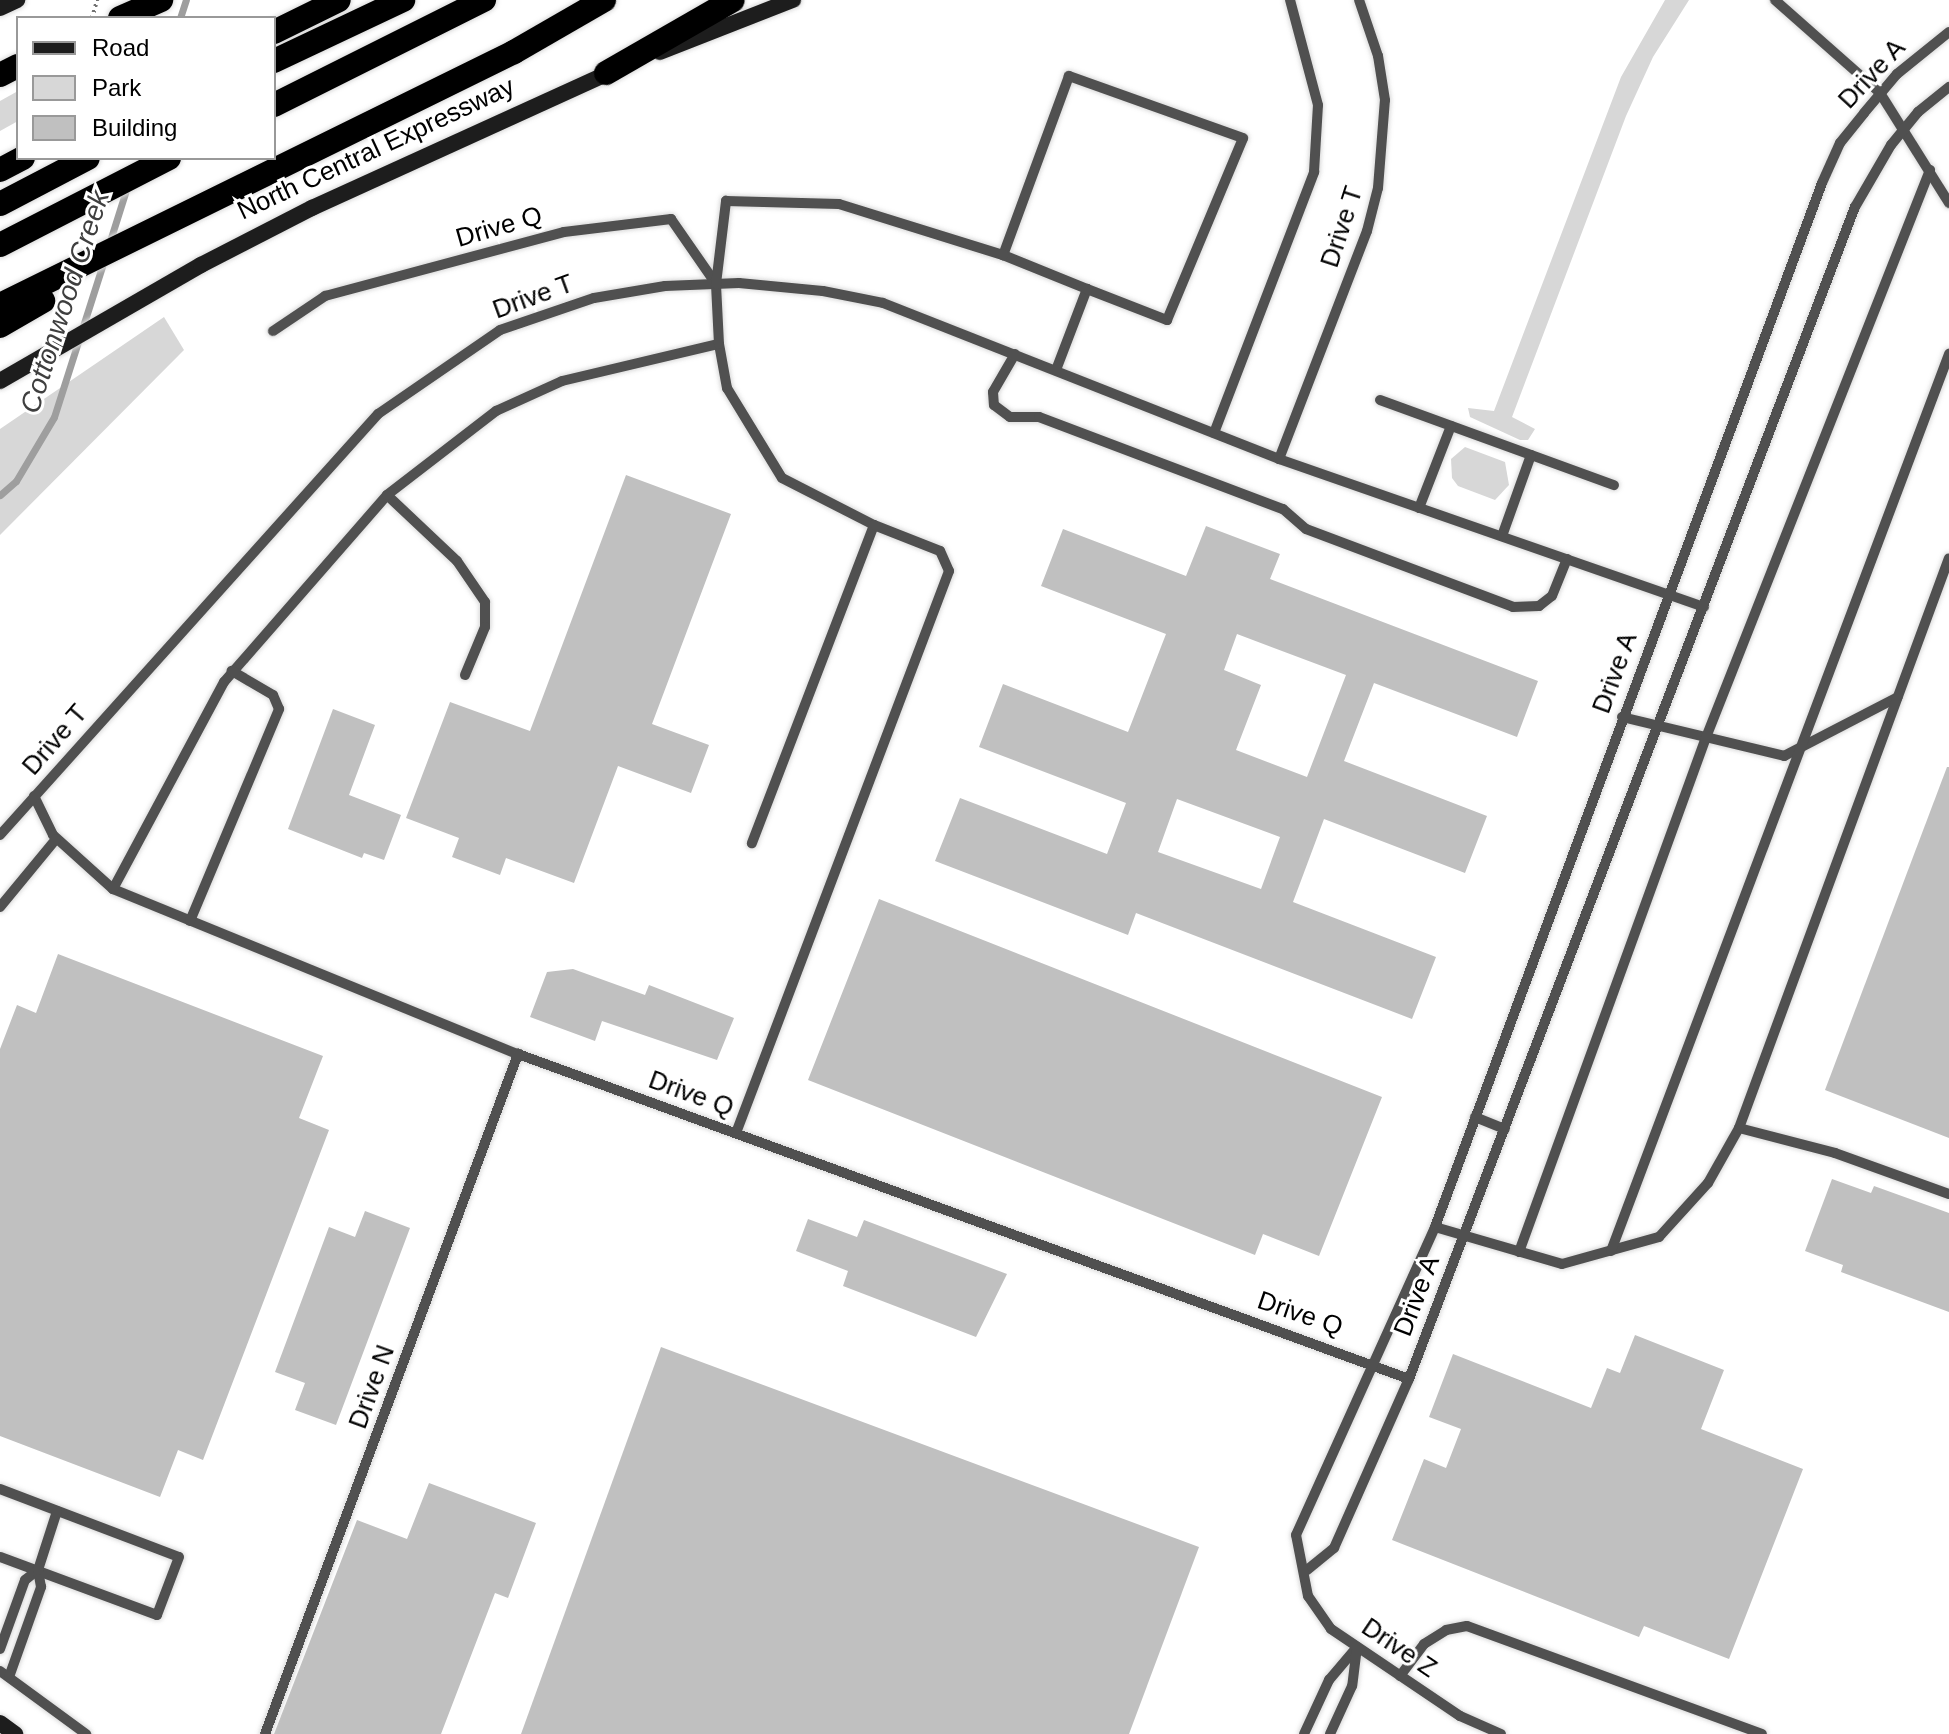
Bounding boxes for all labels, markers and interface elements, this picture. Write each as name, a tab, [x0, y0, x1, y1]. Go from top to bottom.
legend	[16, 16, 276, 160]
street label: Drive A	[1832, 32, 1912, 116]
text: Road	[92, 34, 149, 61]
street label: North Central Expressway	[233, 71, 519, 227]
text: Park	[92, 74, 141, 101]
text: Building	[92, 114, 177, 141]
street label: Drive T	[1314, 182, 1370, 272]
water label: Cottonwood Creek	[13, 187, 117, 417]
street label: Drive Q	[452, 200, 546, 254]
street label: Drive T	[488, 268, 578, 326]
street label: Drive A	[1586, 628, 1644, 718]
street label: Drive T	[16, 698, 94, 782]
street label: Drive Q	[644, 1064, 738, 1124]
street label: Drive A	[1387, 1251, 1447, 1341]
street label: Drive Q	[1253, 1285, 1347, 1343]
street label: Drive N	[343, 1341, 401, 1433]
street label: Drive Z	[1356, 1612, 1442, 1684]

